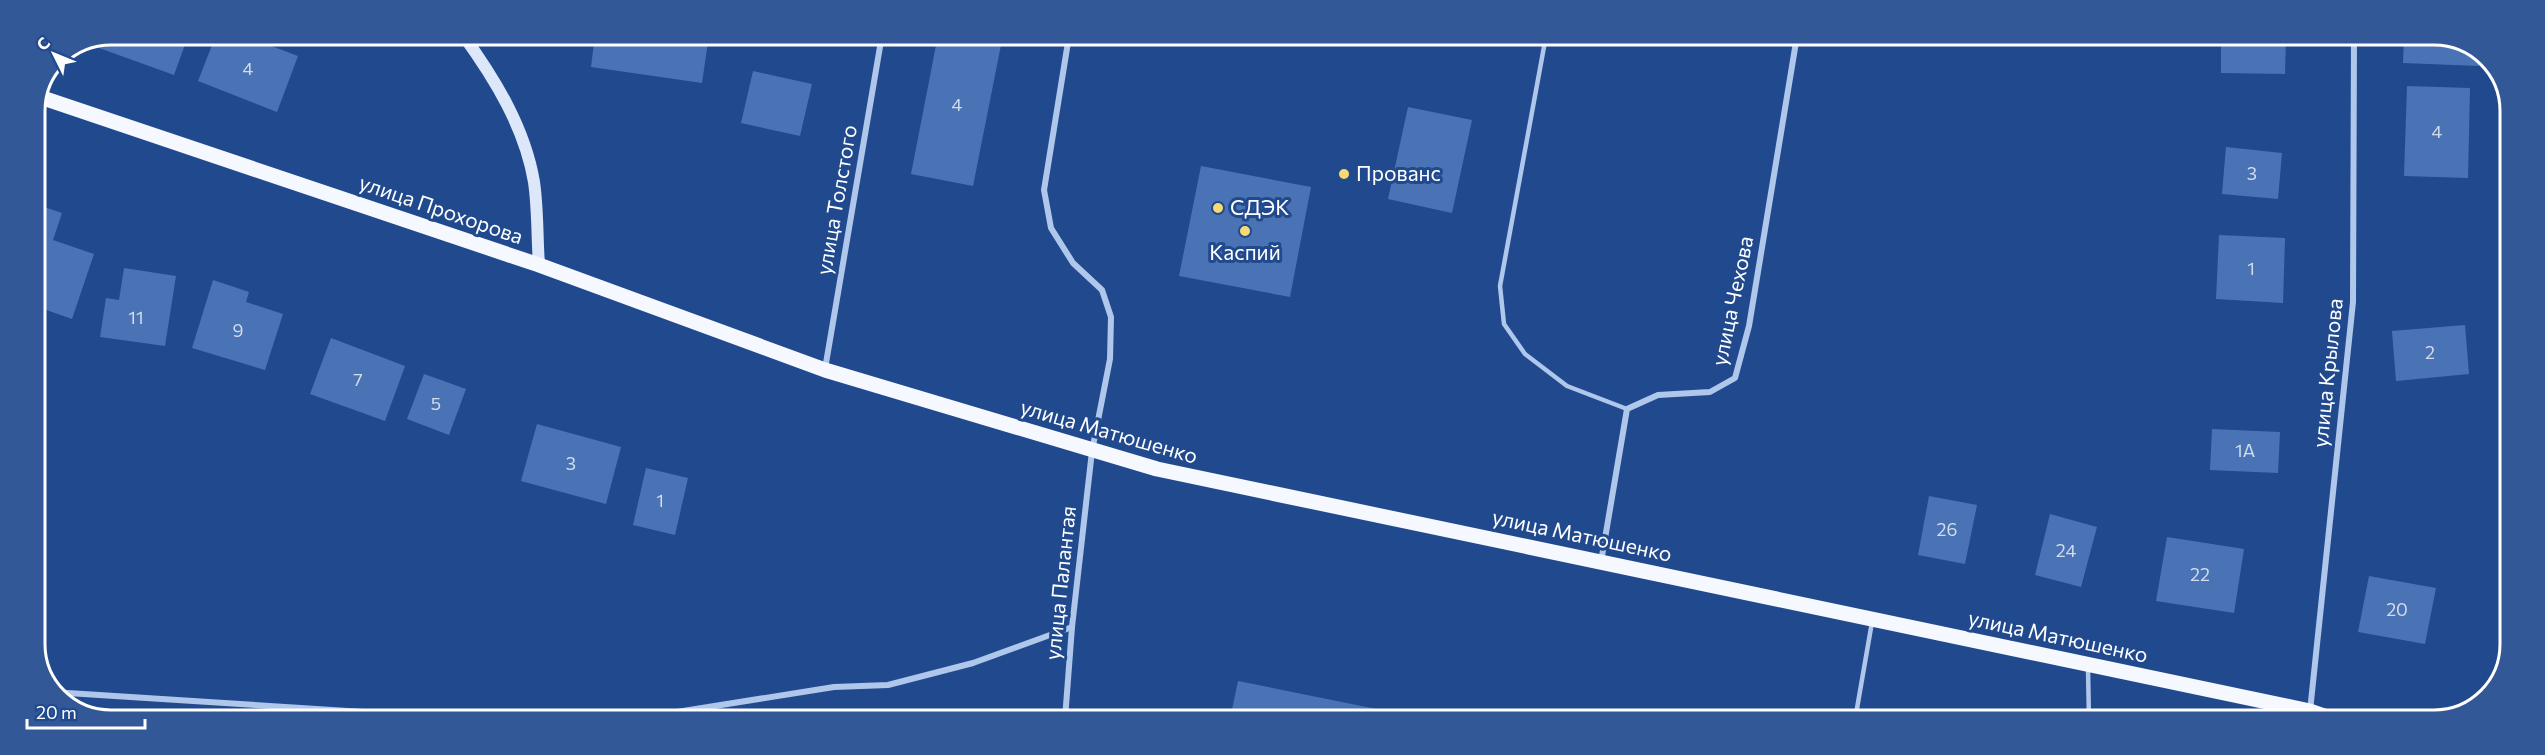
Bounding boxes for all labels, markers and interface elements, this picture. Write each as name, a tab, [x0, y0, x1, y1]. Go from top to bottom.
north arrow	[24, 24, 84, 84]
text: С	[32, 33, 53, 54]
house number: 4	[243, 57, 254, 79]
house number: 4	[952, 93, 963, 115]
house number: 4	[2432, 120, 2443, 142]
street label: улица Толстого	[810, 123, 861, 277]
place label: Прованс	[1356, 160, 1441, 185]
house number: 3	[2247, 162, 2257, 184]
marker: Прованс	[1337, 167, 1351, 181]
street label: улица Прохорова	[356, 169, 527, 248]
place label: СДЭК	[1230, 194, 1289, 219]
marker: СДЭК	[1211, 201, 1225, 215]
marker: Каспий	[1238, 224, 1252, 238]
street label: улица Чехова	[1706, 234, 1757, 368]
place label: Каспий	[1209, 239, 1281, 264]
house number: 1	[2247, 257, 2255, 279]
street label: улица Крылова	[2306, 297, 2347, 449]
house number: 11	[128, 306, 144, 328]
house number: 9	[233, 319, 243, 341]
house number: 2	[2425, 341, 2435, 363]
house number: 7	[353, 368, 363, 390]
house number: 5	[431, 392, 441, 414]
street label: улица Матюшенко	[1018, 393, 1201, 468]
house number: 1А	[2235, 439, 2255, 461]
house number: 3	[566, 452, 576, 474]
house number: 1	[656, 489, 664, 511]
street label: улица Матюшенко	[1490, 503, 1674, 566]
street label: улица Палантая	[1039, 505, 1080, 661]
house number: 26	[1937, 518, 1957, 540]
house number: 24	[2056, 539, 2076, 561]
house number: 22	[2190, 563, 2210, 585]
house number: 20	[2386, 598, 2408, 620]
street label: улица Матюшенко	[1966, 604, 2150, 667]
scale bar	[27, 692, 146, 730]
text: 20 m	[36, 701, 77, 723]

